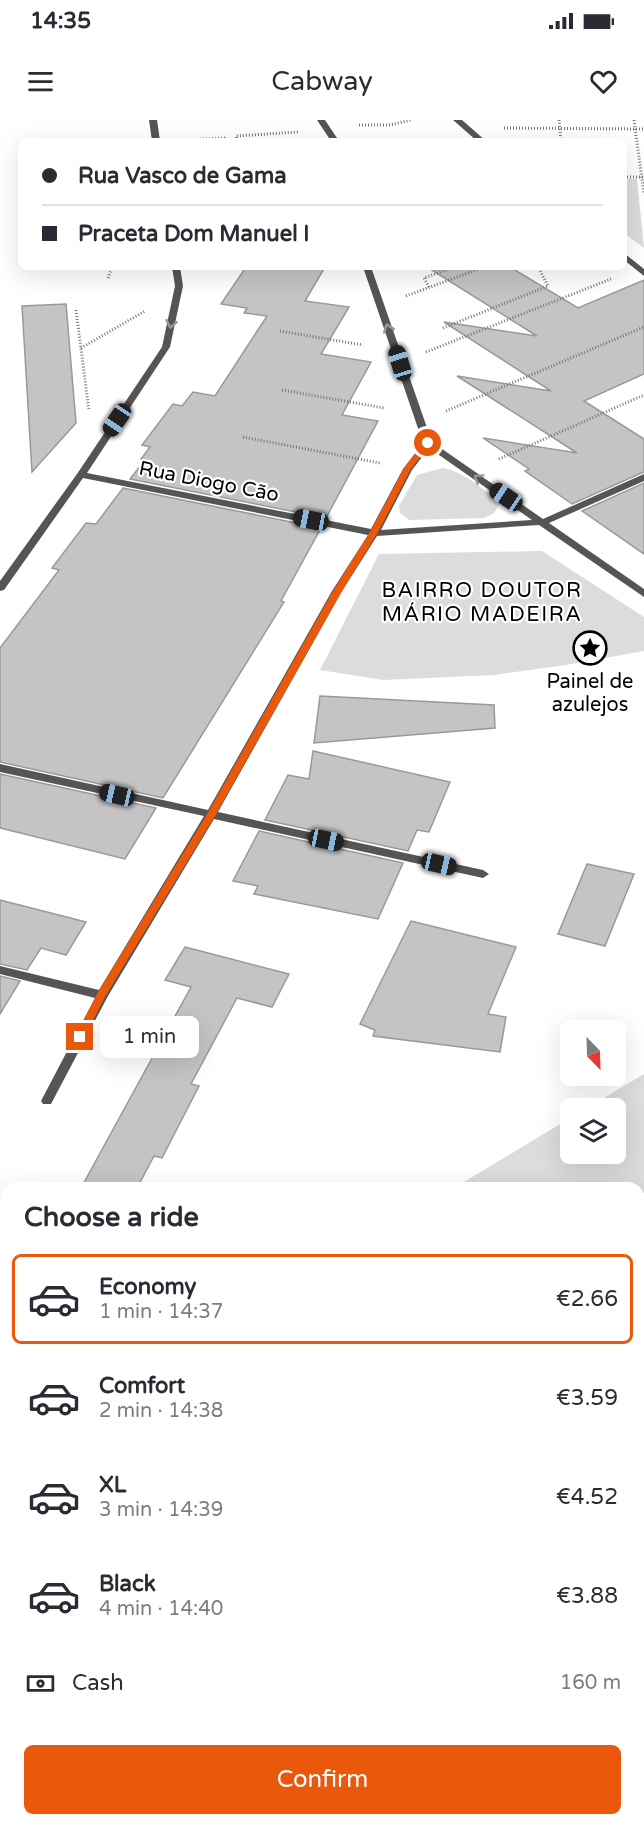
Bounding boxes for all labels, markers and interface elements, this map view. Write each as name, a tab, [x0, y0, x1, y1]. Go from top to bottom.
text: 14:35	[30, 8, 91, 34]
icon: menu	[24, 65, 57, 98]
text: Cabway	[271, 65, 373, 98]
icon: heart	[587, 65, 620, 98]
text: Rua Vasco de Gama	[78, 163, 287, 189]
text: Praceta Dom Manuel I	[78, 221, 310, 247]
one-way arrow	[165, 319, 178, 329]
one-way arrow	[383, 323, 396, 334]
car	[386, 343, 414, 383]
car	[99, 400, 135, 440]
route start	[414, 429, 441, 456]
street label: Rua Diogo Cão	[137, 457, 281, 507]
one-way arrow	[474, 474, 485, 485]
car	[486, 479, 526, 515]
car	[292, 508, 330, 532]
district label: BAIRRO DOUTOR MÁRIO MADEIRA	[381, 578, 583, 627]
place icon: Painel de azulejos	[572, 630, 608, 666]
place label: Painel de azulejos	[547, 670, 633, 717]
car	[97, 782, 137, 808]
car	[307, 827, 345, 853]
car	[419, 851, 459, 877]
callout: 1 min	[101, 1016, 200, 1058]
north arrow	[560, 1020, 626, 1086]
map controls	[560, 1020, 626, 1164]
route end	[66, 1023, 93, 1050]
text: 1 min	[123, 1025, 176, 1049]
button: layers	[560, 1098, 626, 1164]
text: Choose a ride	[24, 1201, 199, 1234]
icon: car	[27, 1272, 81, 1326]
text: Economy	[99, 1274, 196, 1300]
text: €2.66	[556, 1286, 618, 1312]
text: 1 min · 14:37	[99, 1300, 223, 1324]
icon: car	[27, 1371, 81, 1425]
text: Comfort	[99, 1373, 185, 1399]
text: €3.59	[556, 1385, 618, 1411]
text: 2 min · 14:38	[99, 1399, 223, 1423]
icon: car	[27, 1470, 81, 1524]
text: XL	[99, 1472, 126, 1498]
text: €4.52	[556, 1484, 618, 1510]
text: 3 min · 14:39	[99, 1498, 223, 1522]
icon: car	[27, 1569, 81, 1623]
text: Black	[99, 1571, 156, 1597]
text: €3.88	[556, 1583, 618, 1609]
text: 4 min · 14:40	[99, 1597, 223, 1621]
icon: cash	[24, 1667, 57, 1700]
text: Cash	[72, 1670, 124, 1696]
text: 160 m	[560, 1671, 621, 1695]
button: Confirm	[24, 1745, 621, 1814]

